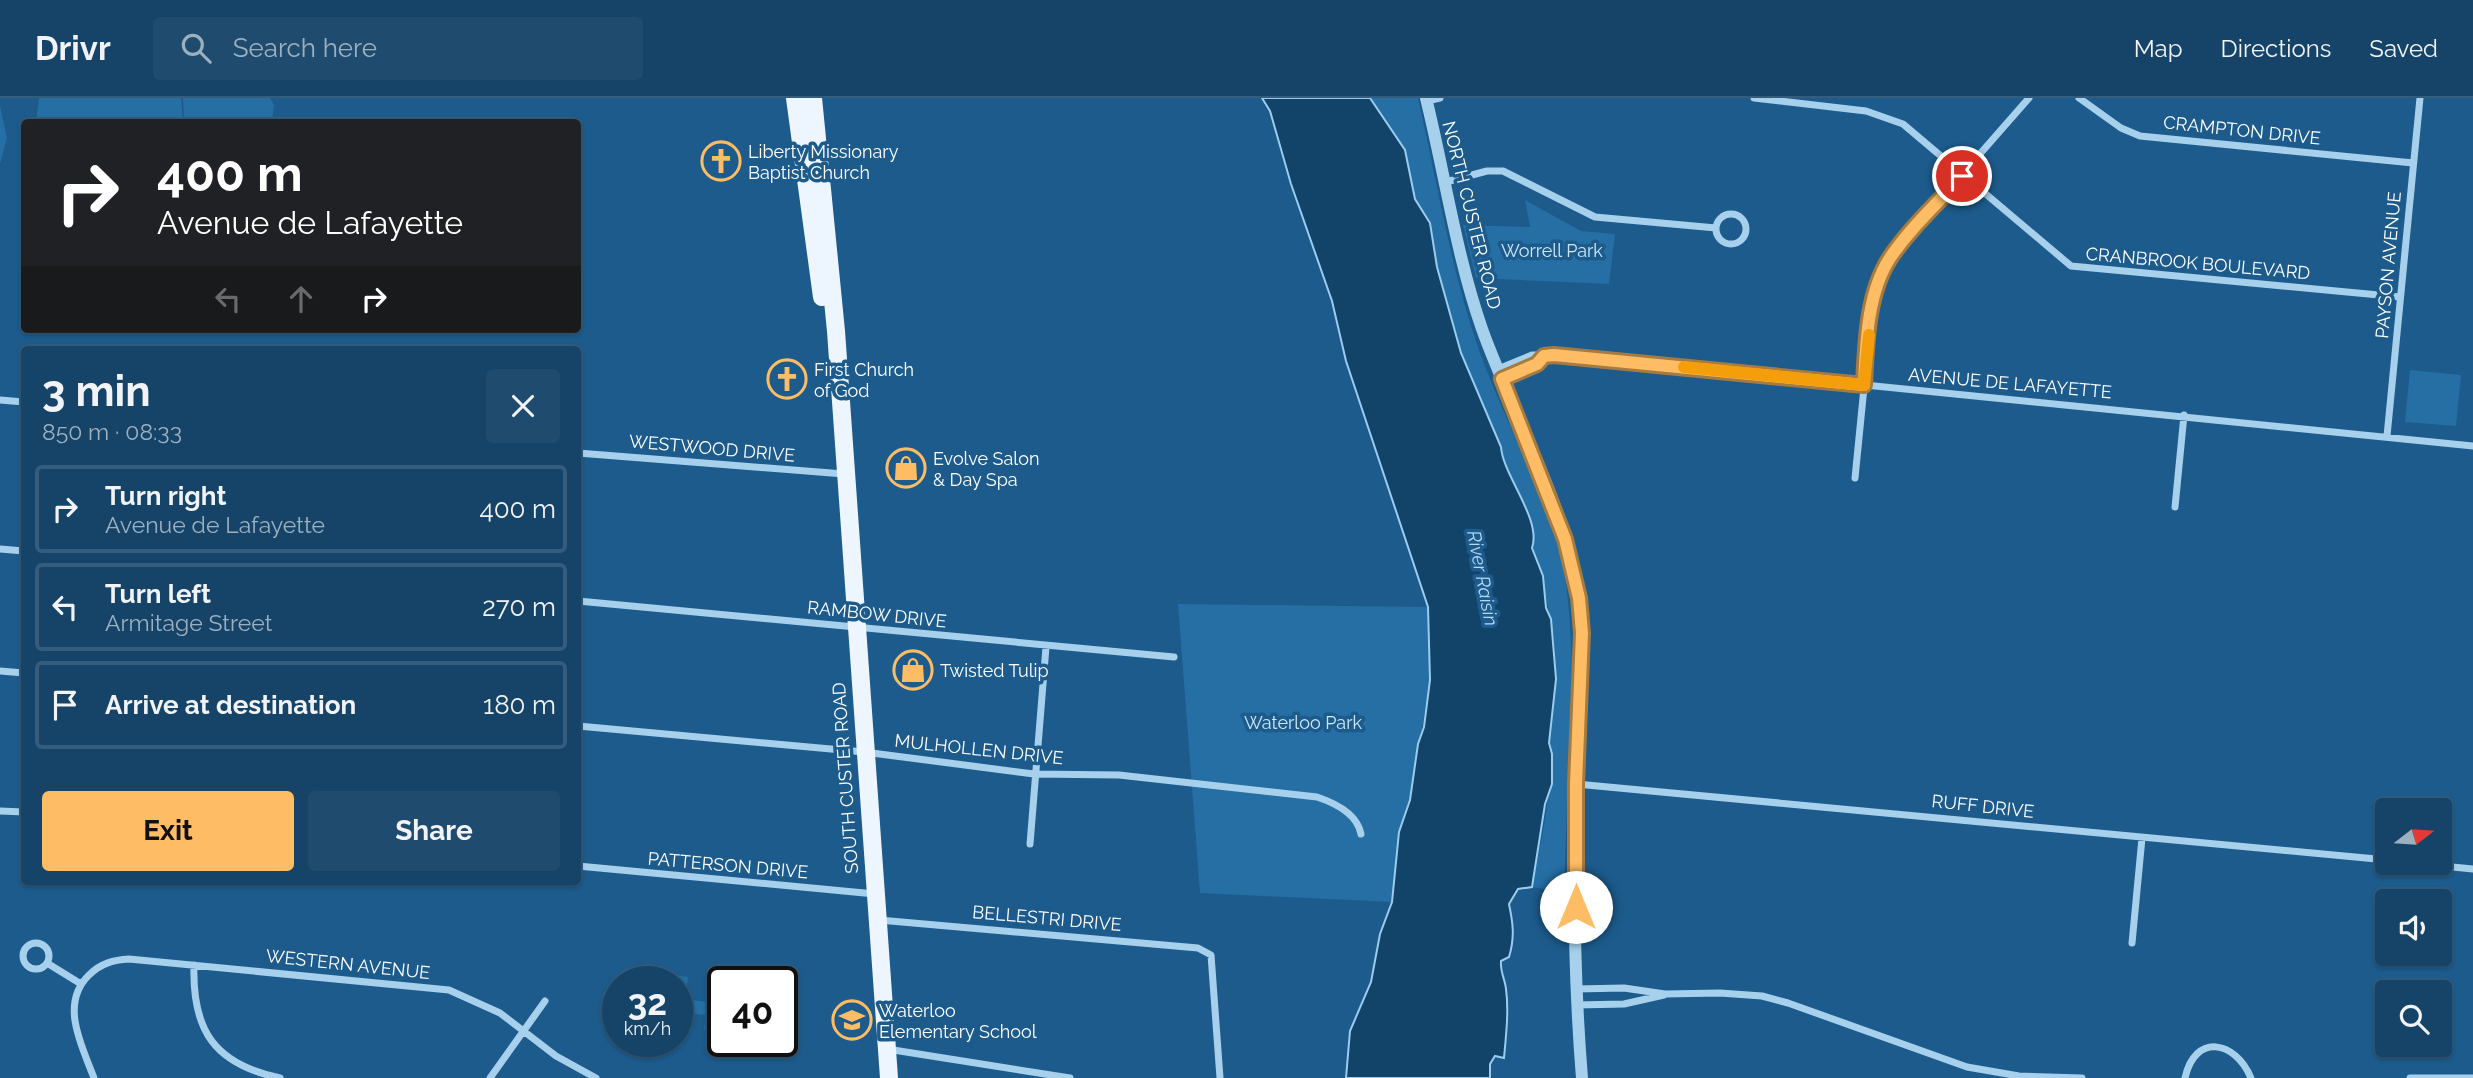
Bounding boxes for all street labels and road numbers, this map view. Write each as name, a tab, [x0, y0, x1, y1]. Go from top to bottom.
street label: CRAMPTON DRIVE	[2162, 111, 2322, 149]
street label: NORTH CUSTER ROAD	[1438, 119, 1506, 311]
street label: PAYSON AVENUE	[2371, 191, 2405, 339]
street label: CRANBROOK BOULEVARD	[2085, 243, 2311, 283]
street label: AVENUE DE LAFAYETTE	[1907, 364, 2113, 402]
street label: WESTWOOD DRIVE	[628, 430, 796, 466]
street label: RAMBOW DRIVE	[806, 596, 948, 632]
street label: SOUTH CUSTER ROAD	[828, 681, 862, 874]
street label: MULHOLLEN DRIVE	[894, 730, 1064, 768]
street label: RUFF DRIVE	[1931, 790, 2035, 822]
street label: PATTERSON DRIVE	[647, 848, 809, 882]
street label: BELLESTRI DRIVE	[971, 901, 1123, 935]
street label: WESTERN AVENUE	[265, 945, 431, 983]

